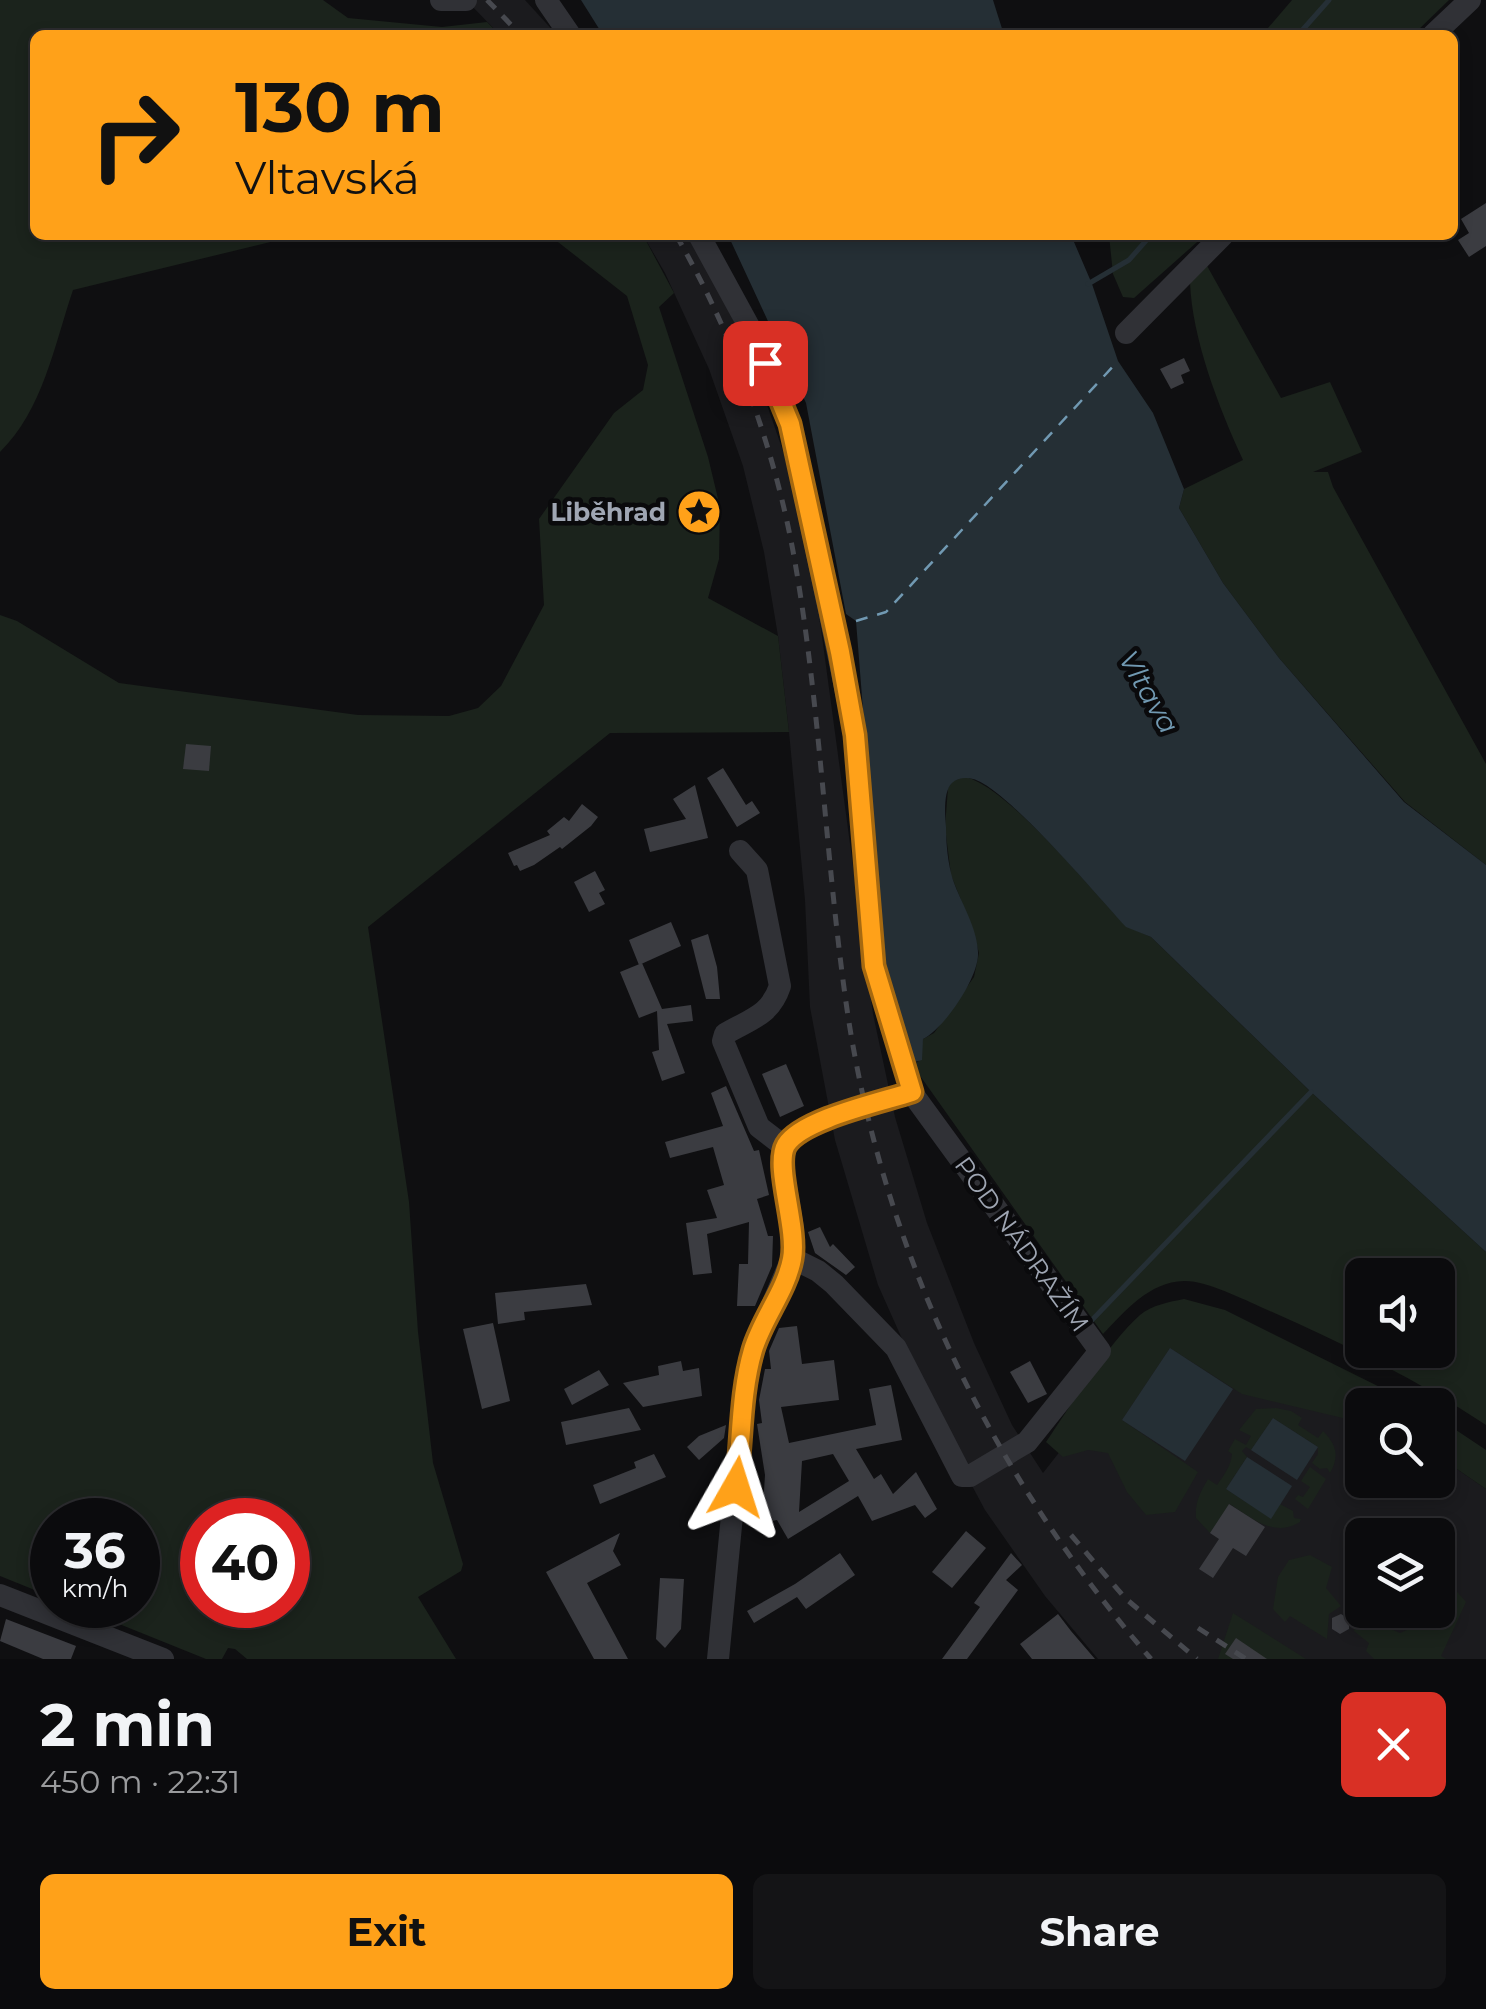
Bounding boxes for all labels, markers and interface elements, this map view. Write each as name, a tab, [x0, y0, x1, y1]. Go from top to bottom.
text: 130 m	[235, 64, 445, 150]
icon: right	[70, 70, 200, 200]
text: Vltavská	[235, 150, 420, 205]
pin	[723, 321, 808, 406]
icon: arrive	[738, 336, 793, 391]
place icon: Liběhrad	[676, 489, 722, 535]
place label: Liběhrad	[550, 497, 666, 527]
water label: Vltava	[1112, 644, 1186, 740]
street label: POD NÁDRAŽÍM	[949, 1151, 1095, 1337]
map controls	[1345, 1258, 1455, 1628]
button: sound	[1345, 1258, 1455, 1368]
button: search	[1345, 1388, 1455, 1498]
position arrow	[684, 1435, 788, 1539]
speed limit sign: 40	[180, 1498, 310, 1628]
button: layers	[1345, 1518, 1455, 1628]
text: 36	[64, 1520, 126, 1581]
text: km/h	[62, 1573, 128, 1603]
text: 2 min	[40, 1688, 215, 1761]
button: close	[1341, 1692, 1446, 1797]
text: 450 m · 22:31	[40, 1762, 240, 1801]
button: Exit	[40, 1874, 733, 1989]
button: Share	[753, 1874, 1446, 1989]

